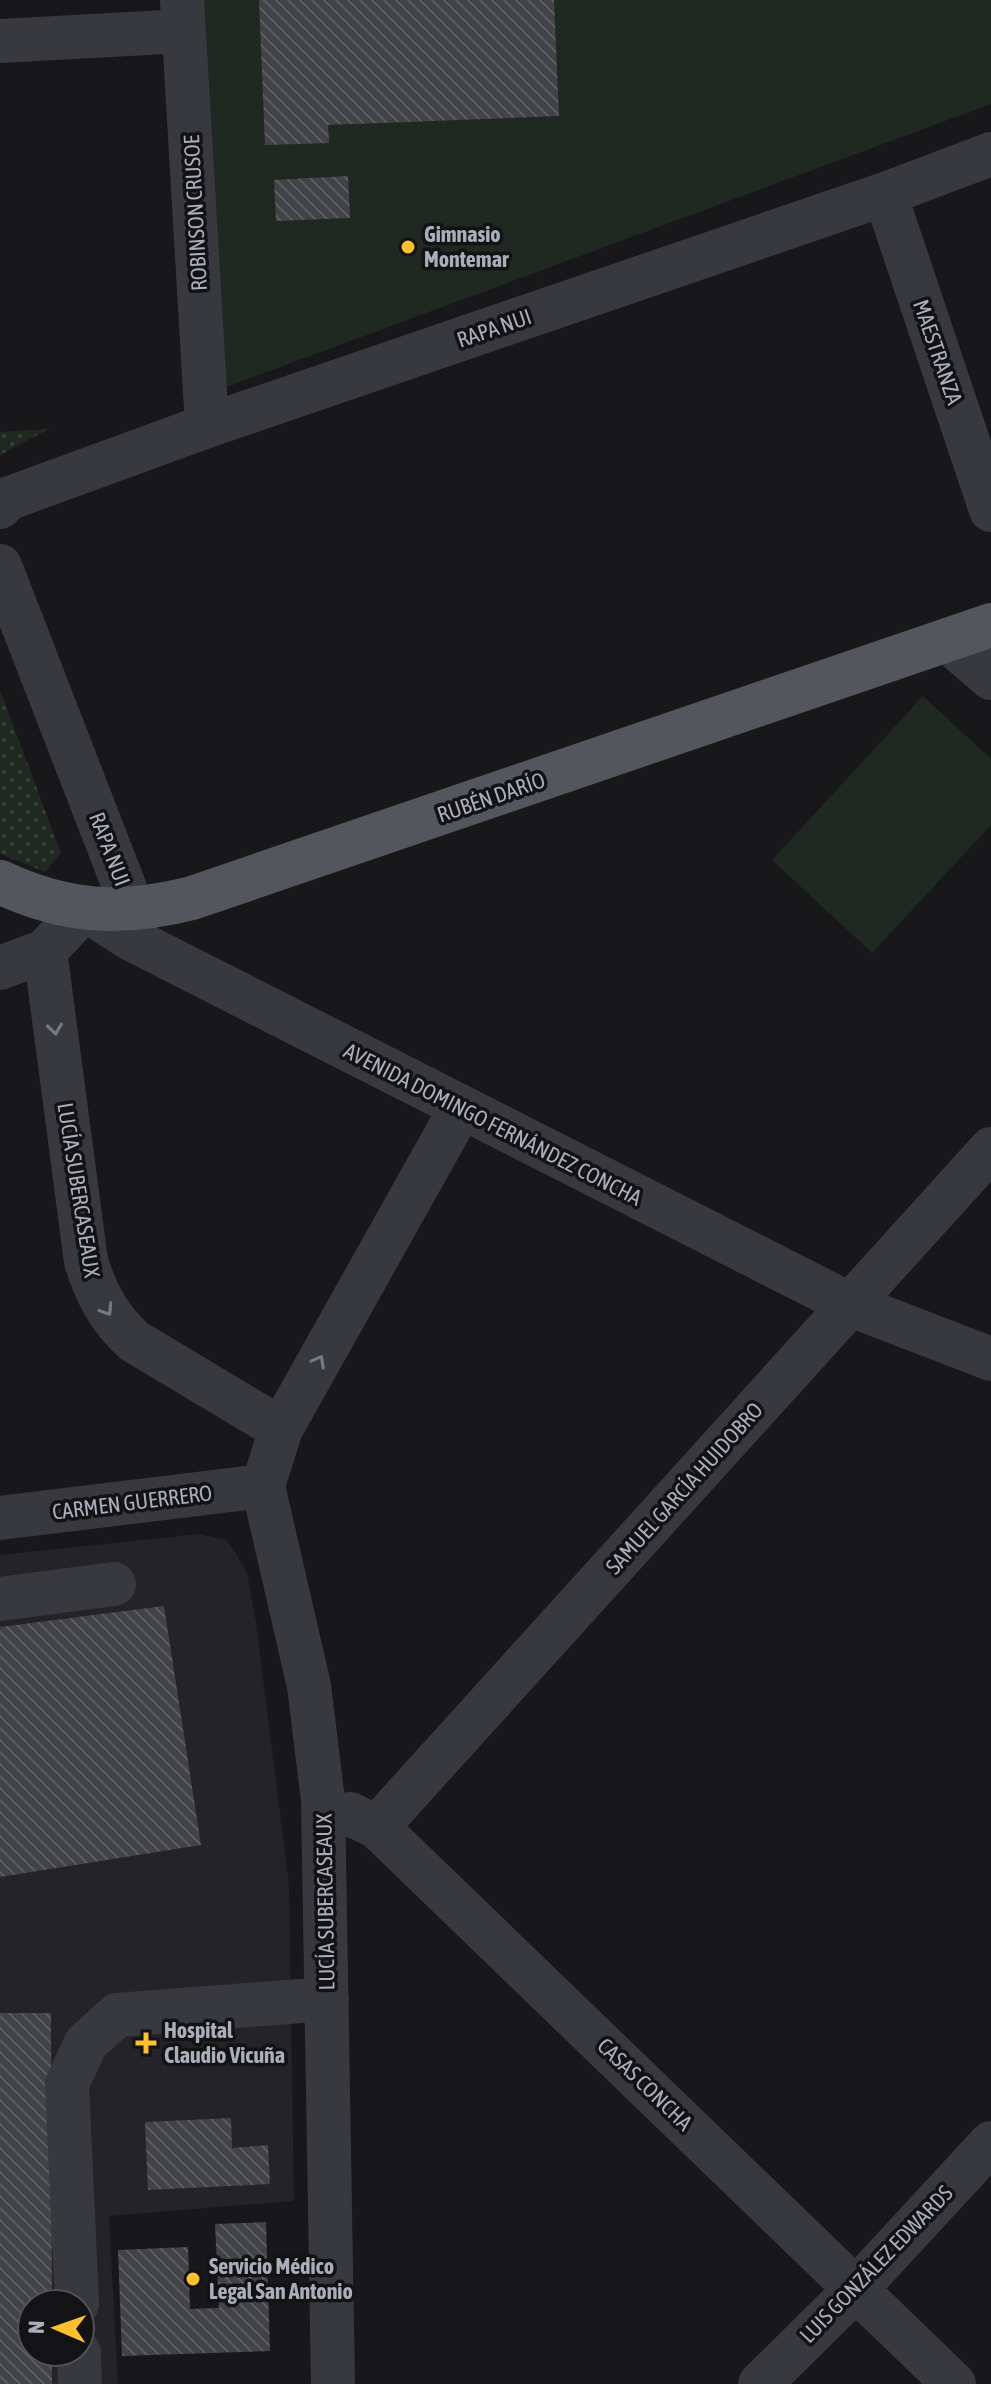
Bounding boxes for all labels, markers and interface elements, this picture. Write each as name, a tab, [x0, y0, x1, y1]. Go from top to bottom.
street label: ROBINSON CRUSOE	[178, 134, 212, 292]
place label: Gimnasio Montemar	[424, 221, 509, 272]
marker: Gimnasio Montemar	[399, 238, 417, 256]
street label: MAESTRANZA	[908, 296, 968, 408]
street label: RAPA NUI	[453, 303, 535, 353]
street label: RUBÉN DARÍO	[434, 766, 548, 828]
street label: RAPA NUI	[84, 808, 136, 890]
one-way arrow	[46, 1022, 63, 1036]
street label: AVENIDA DOMINGO FERNÁNDEZ CONCHA	[340, 1037, 646, 1211]
street label: LUCÍA SUBERCASEAUX	[52, 1101, 106, 1279]
one-way arrow	[98, 1301, 113, 1316]
one-way arrow	[309, 1355, 325, 1370]
street label: SAMUEL GARCÍA HUIDOBRO	[600, 1397, 768, 1579]
street label: CARMEN GUERRERO	[51, 1479, 213, 1525]
street label: LUCÍA SUBERCASEAUX	[310, 1813, 340, 1990]
place label: Hospital Claudio Vicuña	[164, 2017, 285, 2068]
marker: Hospital Claudio Vicuña	[135, 2032, 157, 2054]
street label: CASAS CONCHA	[592, 2032, 698, 2136]
street label: LUIS GONZÁLEZ EDWARDS	[794, 2180, 958, 2348]
place label: Servicio Médico Legal San Antonio	[209, 2253, 353, 2304]
marker: Servicio Médico Legal San Antonio	[184, 2270, 202, 2288]
north arrow	[16, 2288, 96, 2368]
text: N	[23, 2320, 49, 2334]

